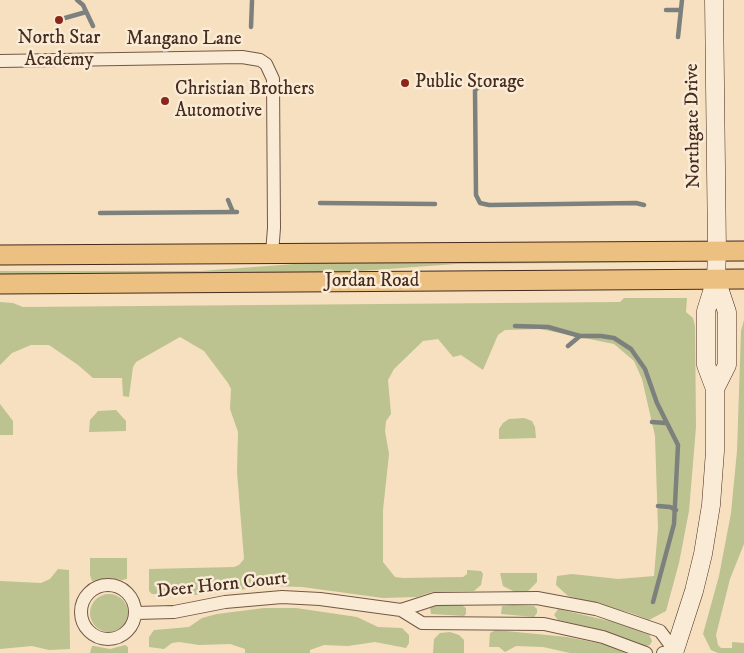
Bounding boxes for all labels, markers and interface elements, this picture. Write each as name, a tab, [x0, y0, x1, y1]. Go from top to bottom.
marker: North Star Academy	[53, 14, 65, 26]
place label: North Star Academy	[18, 28, 100, 72]
street label: Mangano Lane	[126, 29, 242, 51]
street label: Northgate Drive	[682, 63, 706, 189]
place label: Public Storage	[415, 72, 524, 94]
marker: Public Storage	[399, 77, 411, 89]
place label: Christian Brothers Automotive	[175, 79, 314, 123]
marker: Christian Brothers Automotive	[159, 95, 171, 107]
street label: Jordan Road	[325, 271, 419, 293]
street label: Deer Horn Court	[156, 568, 288, 604]

